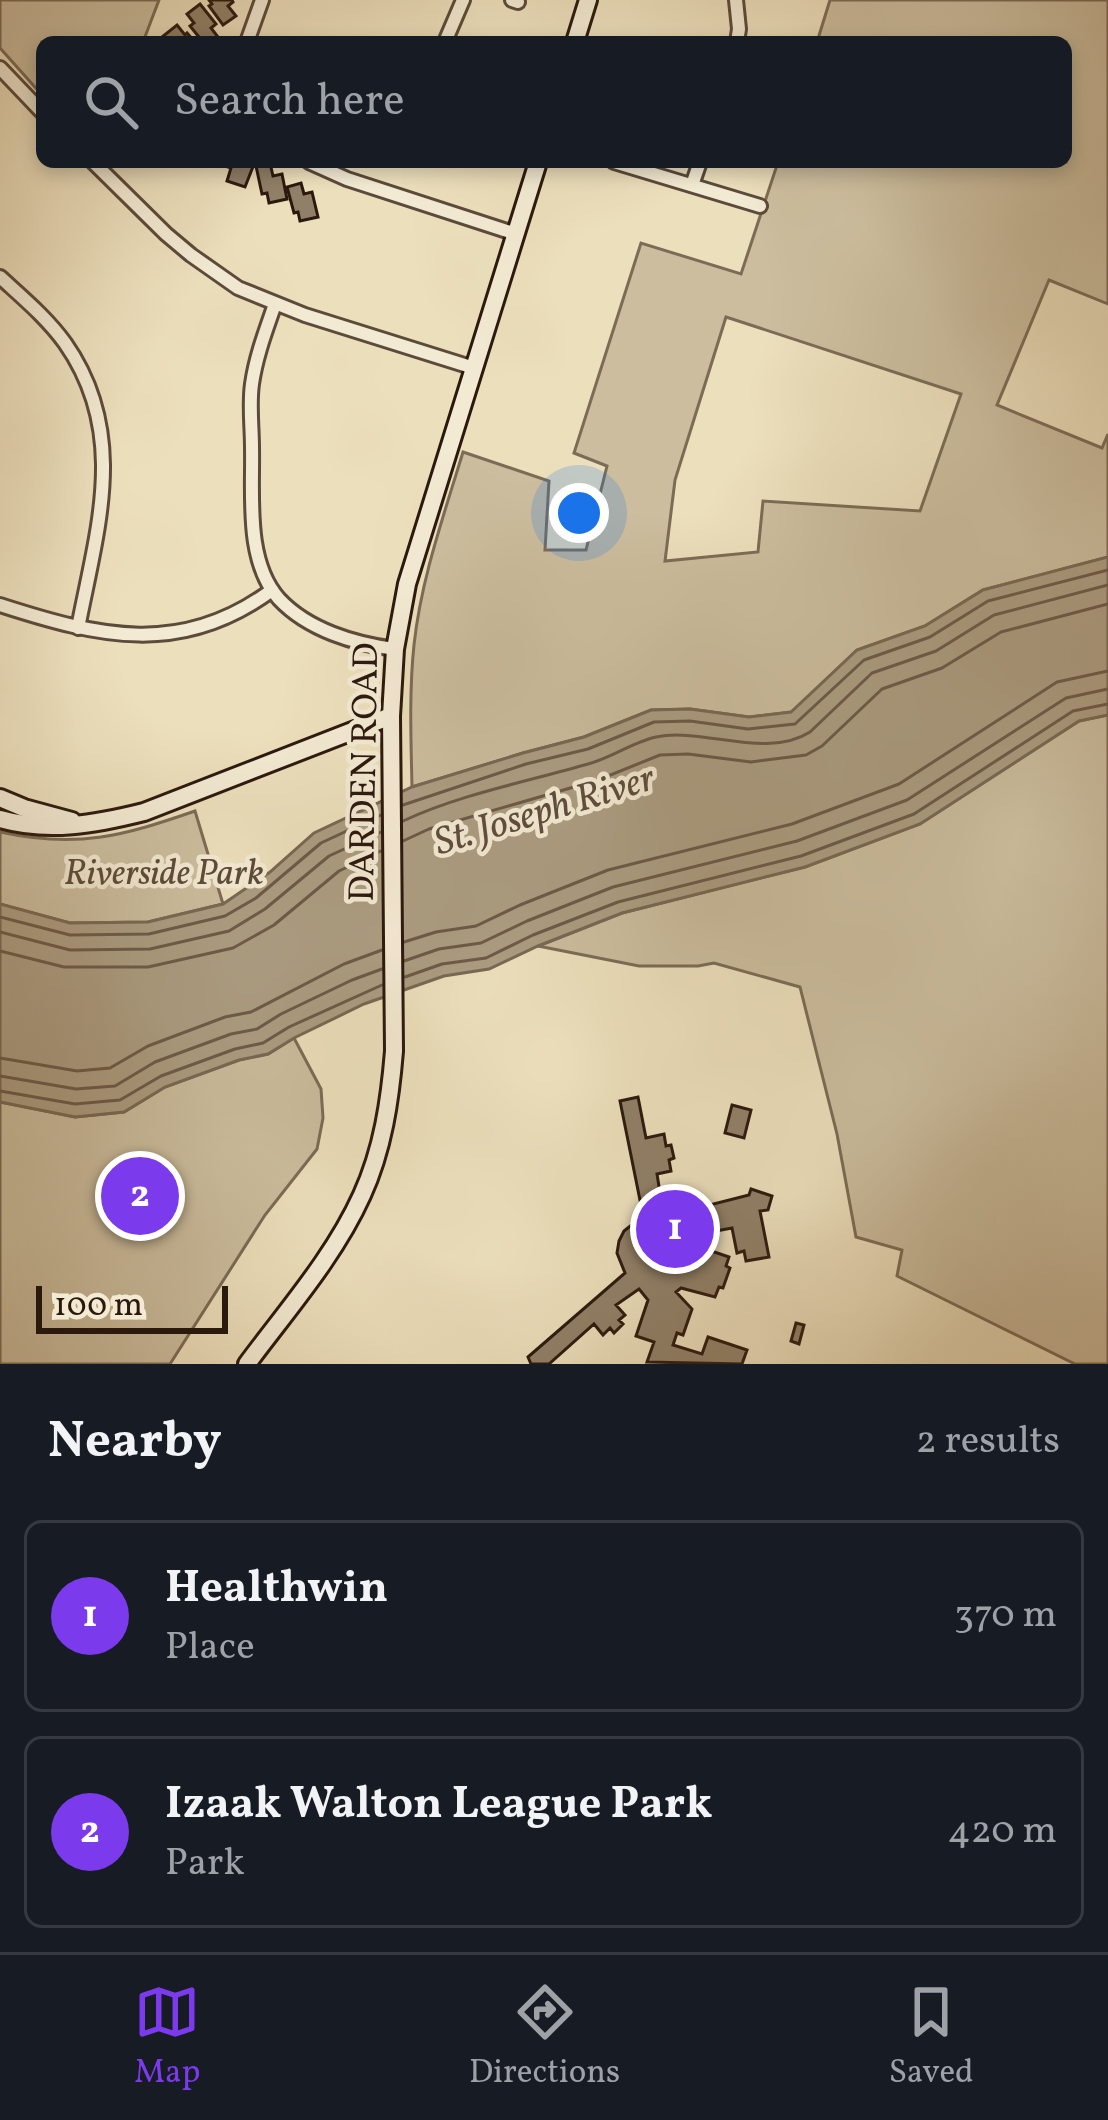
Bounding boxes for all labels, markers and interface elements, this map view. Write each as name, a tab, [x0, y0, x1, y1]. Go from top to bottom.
search box	[36, 36, 1072, 168]
icon: search	[78, 69, 144, 135]
text: Search here	[174, 71, 405, 134]
your location	[549, 483, 609, 543]
street label: DARDEN ROAD	[339, 642, 393, 902]
water label: St. Joseph River	[428, 753, 663, 871]
park label: Riverside Park	[64, 850, 264, 900]
pin: 2	[101, 1151, 179, 1241]
pin: 1	[636, 1184, 714, 1274]
scale bar	[36, 1280, 228, 1333]
text: 100 m	[54, 1284, 143, 1330]
text: Nearby	[48, 1407, 222, 1478]
text: 2 results	[916, 1415, 1060, 1469]
text: Healthwin	[165, 1558, 388, 1621]
text: 1	[82, 1589, 98, 1643]
text: 370 m	[954, 1589, 1057, 1643]
text: Place	[165, 1621, 255, 1675]
text: Izaak Walton League Park	[165, 1774, 712, 1837]
text: 2	[80, 1805, 100, 1859]
text: 420 m	[947, 1805, 1057, 1859]
text: Park	[165, 1837, 245, 1891]
tab: Map	[134, 1979, 200, 2097]
tab: Directions	[469, 1979, 620, 2097]
tab: Saved	[889, 1979, 974, 2097]

